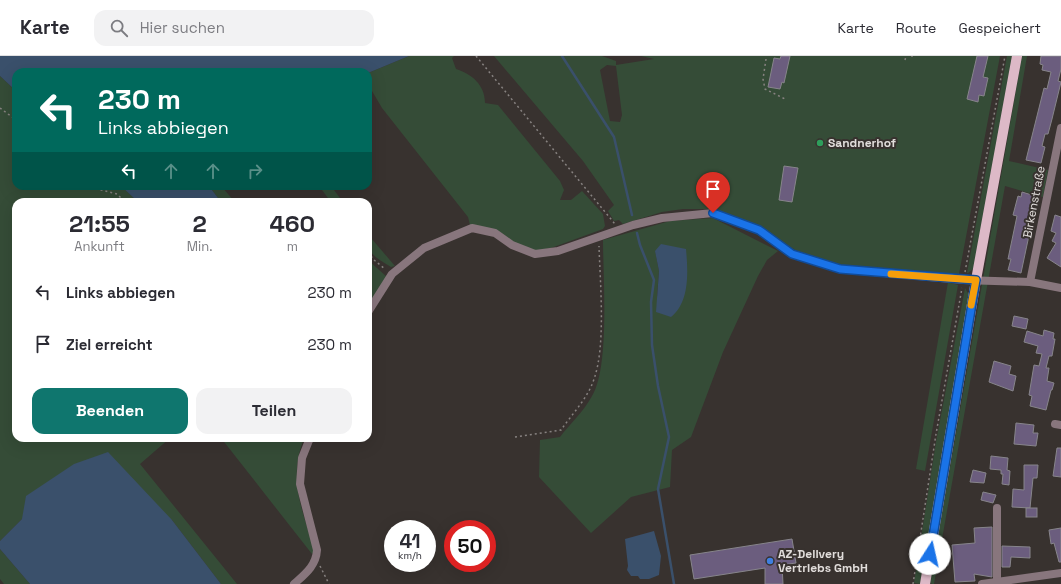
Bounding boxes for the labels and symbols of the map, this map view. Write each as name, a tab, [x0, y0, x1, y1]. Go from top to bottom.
place label: Sandnerhof	[828, 135, 896, 151]
marker: Sandnerhof	[815, 138, 825, 148]
street label: Birkenstraße	[1019, 164, 1049, 240]
pin	[696, 172, 730, 213]
speed limit sign: 50	[444, 520, 496, 572]
position arrow	[909, 533, 951, 575]
place label: AZ-Delivery Vertriebs GmbH	[778, 546, 868, 576]
marker: AZ-Delivery Vertriebs GmbH	[765, 556, 775, 566]

